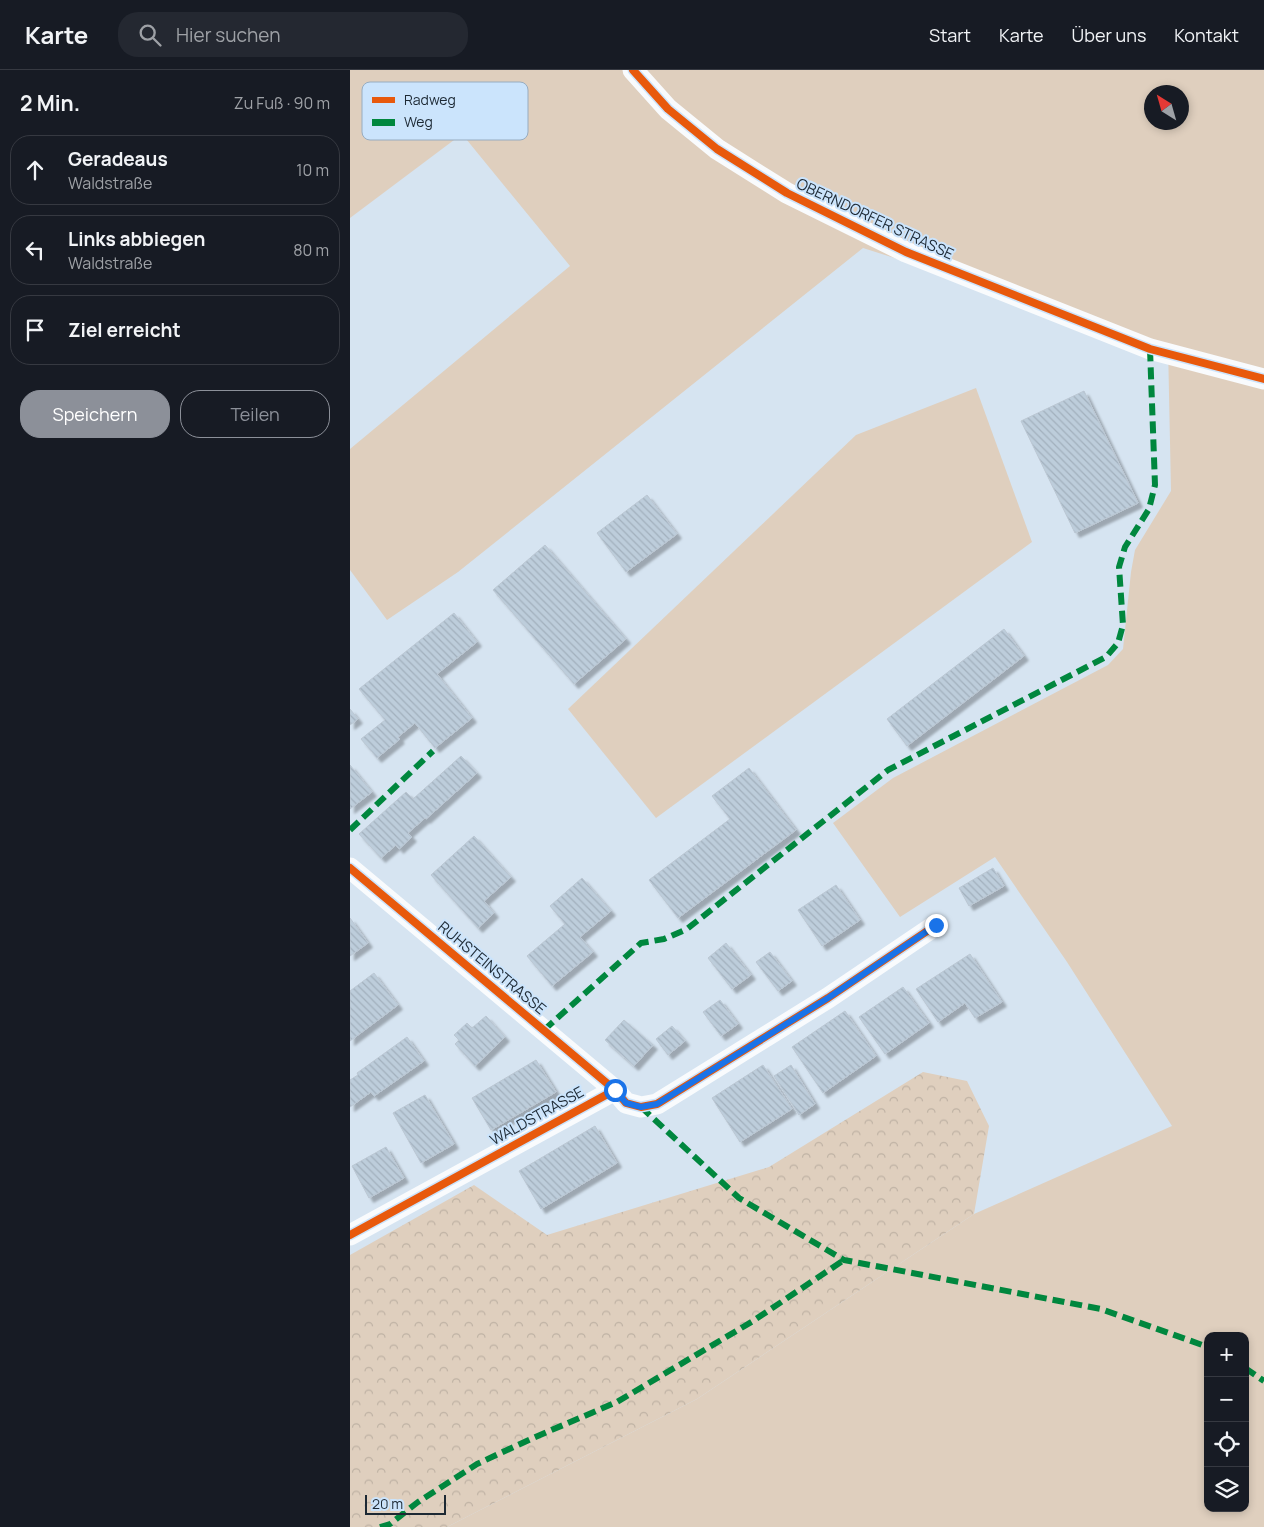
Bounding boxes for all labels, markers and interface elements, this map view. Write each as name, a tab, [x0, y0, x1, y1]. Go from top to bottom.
search box	[118, 12, 468, 57]
text: Karte	[25, 18, 88, 51]
icon: search	[136, 21, 164, 49]
text: Hier suchen	[176, 22, 280, 48]
text: Start	[929, 23, 971, 47]
text: Karte	[999, 23, 1044, 47]
text: Über uns	[1072, 23, 1146, 47]
text: Kontakt	[1174, 23, 1239, 47]
legend	[362, 82, 528, 140]
north arrow	[1144, 85, 1189, 130]
text: 2 Min.	[20, 89, 80, 117]
text: Radweg	[404, 90, 456, 109]
text: Zu Fuß · 90 m	[234, 92, 330, 114]
text: Weg	[404, 112, 433, 131]
text: Geradeaus	[68, 146, 168, 172]
icon: ahead	[21, 156, 49, 184]
text: 10 m	[296, 159, 329, 181]
text: Waldstraße	[68, 172, 152, 194]
street label: OBERNDORFER STRASSE	[793, 173, 957, 264]
text: Links abbiegen	[68, 226, 205, 252]
icon: left	[21, 236, 49, 264]
text: 80 m	[293, 239, 329, 261]
text: Waldstraße	[68, 252, 152, 274]
icon: arrive	[21, 316, 49, 344]
text: Ziel erreicht	[68, 317, 181, 343]
button: Speichern	[20, 390, 170, 438]
button: Teilen	[180, 390, 330, 438]
route end	[925, 914, 948, 937]
street label: RUHSTEINSTRASSE	[434, 916, 551, 1019]
route start	[604, 1079, 627, 1102]
street label: WALDSTRASSE	[486, 1081, 587, 1150]
map controls	[1204, 1332, 1249, 1512]
button: +	[1204, 1332, 1249, 1377]
button: −	[1204, 1377, 1249, 1422]
button: locate	[1204, 1422, 1249, 1467]
button: layers	[1204, 1467, 1249, 1512]
scale bar	[365, 1492, 446, 1515]
text: 20 m	[372, 1494, 403, 1513]

